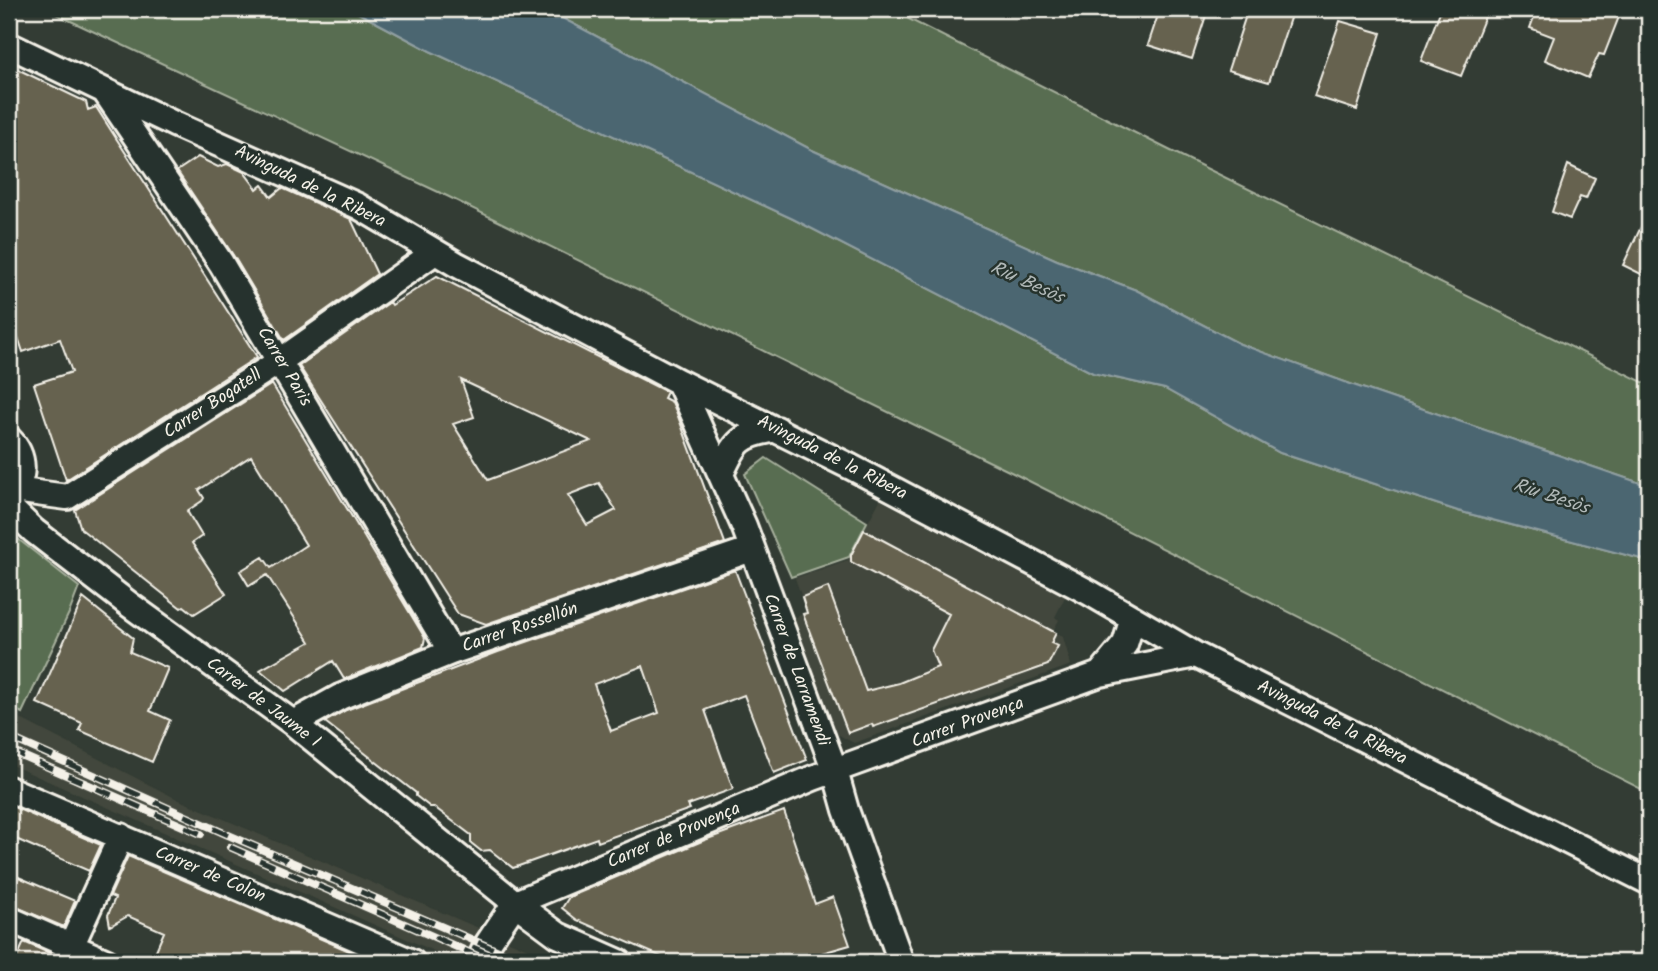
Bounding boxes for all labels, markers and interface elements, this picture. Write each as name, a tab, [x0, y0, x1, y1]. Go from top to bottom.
street label: Avinguda de la Ribera	[229, 138, 391, 236]
water label: Riu Besòs	[985, 253, 1070, 313]
street label: Carrer Paris	[249, 322, 319, 413]
street label: Carrer Bogatell	[158, 361, 269, 447]
street label: Avinguda de la Ribera	[752, 408, 912, 508]
water label: Riu Besòs	[1509, 471, 1594, 524]
street label: Carrer de Larramendi	[755, 590, 837, 751]
street label: Carrer Rossellón	[458, 595, 582, 661]
street label: Carrer de Jaume I	[199, 650, 327, 756]
street label: Avinguda de la Ribera	[1252, 673, 1412, 773]
street label: Carrer Provença	[908, 689, 1028, 757]
street label: Carrer de Provença	[603, 795, 745, 877]
street label: Carrer de Colon	[150, 839, 270, 911]

